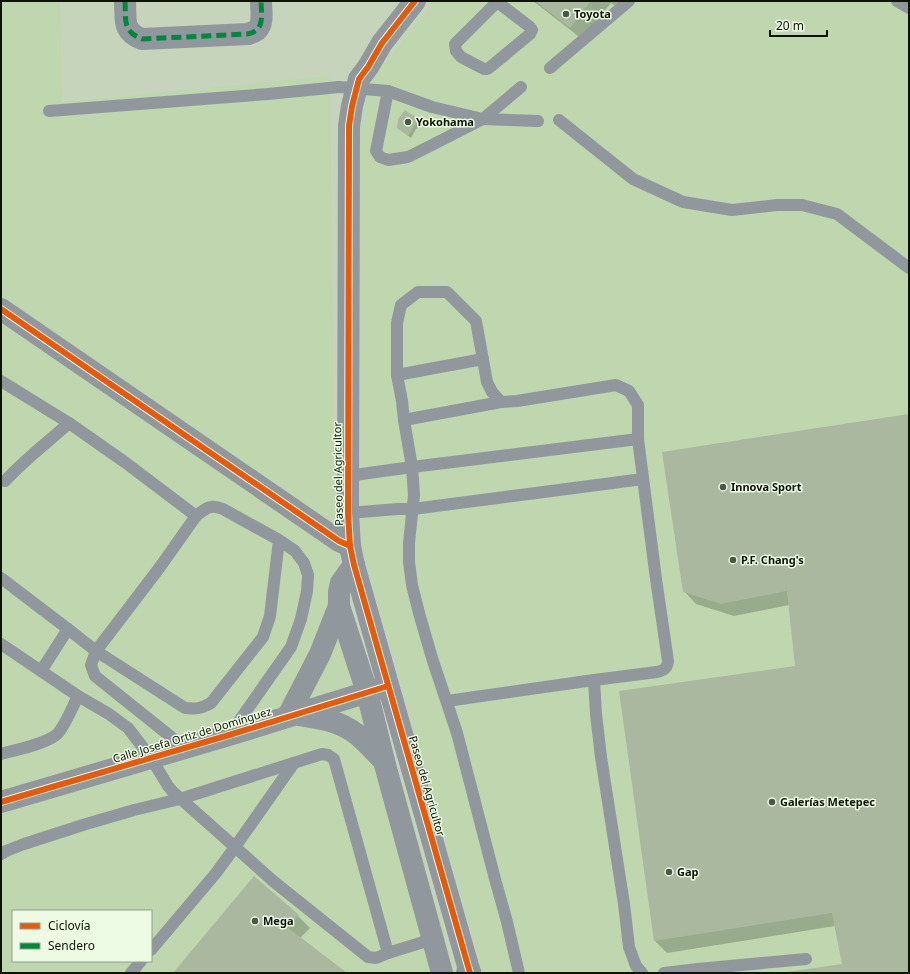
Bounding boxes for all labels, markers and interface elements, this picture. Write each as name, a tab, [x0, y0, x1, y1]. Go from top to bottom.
place label: Toyota	[574, 6, 611, 21]
marker: Toyota	[561, 9, 571, 19]
scale bar	[770, 12, 827, 38]
text: 20 m	[776, 17, 804, 34]
place label: Yokohama	[416, 114, 474, 129]
marker: Yokohama	[403, 117, 413, 127]
street label: Paseo del Agricultor	[329, 422, 346, 526]
place label: Innova Sport	[731, 479, 802, 494]
marker: Innova Sport	[718, 482, 728, 492]
place label: P.F. Chang's	[741, 552, 804, 567]
marker: P.F. Chang's	[728, 555, 738, 565]
street label: Calle Josefa Ortiz de Domínguez	[111, 703, 273, 766]
street label: Paseo del Agricultor	[406, 734, 449, 838]
place label: Galerías Metepec	[780, 794, 875, 809]
marker: Galerías Metepec	[767, 797, 777, 807]
place label: Gap	[677, 864, 699, 879]
marker: Gap	[664, 867, 674, 877]
legend	[12, 910, 152, 962]
place label: Mega	[263, 913, 293, 928]
marker: Mega	[250, 916, 260, 926]
text: Ciclovía	[48, 917, 90, 934]
text: Sendero	[48, 937, 95, 954]

